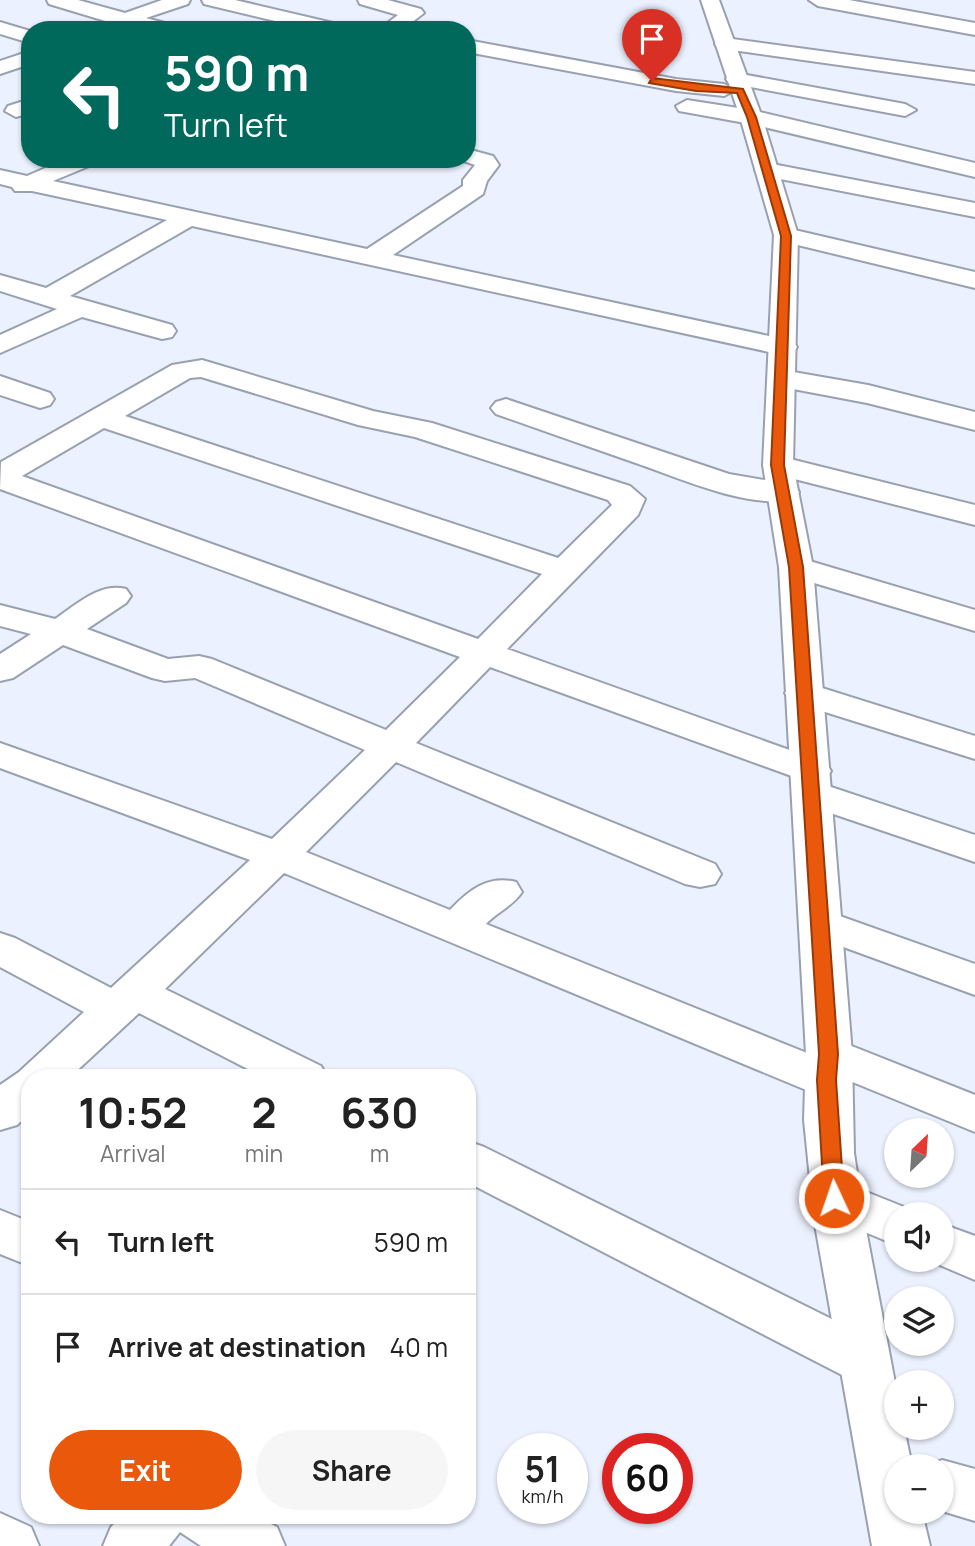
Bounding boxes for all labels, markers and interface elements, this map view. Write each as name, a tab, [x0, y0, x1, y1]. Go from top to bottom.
pin	[622, 9, 682, 81]
icon: arrive	[633, 20, 671, 58]
text: 590 m	[164, 39, 309, 106]
icon: left	[49, 49, 140, 140]
text: Turn left	[164, 103, 288, 147]
text: 10:52	[78, 1083, 187, 1141]
text: 2	[251, 1083, 276, 1141]
text: 630	[341, 1083, 419, 1141]
north arrow	[884, 1118, 954, 1188]
map controls	[884, 1118, 954, 1524]
text: Arrival	[100, 1137, 166, 1169]
text: min	[245, 1137, 283, 1169]
text: m	[370, 1137, 389, 1169]
position arrow	[797, 1161, 871, 1235]
button: sound	[884, 1202, 954, 1272]
icon: left	[49, 1223, 87, 1261]
text: Turn left	[108, 1224, 215, 1260]
text: 590 m	[374, 1224, 448, 1260]
button: layers	[884, 1286, 954, 1356]
icon: arrive	[49, 1328, 87, 1366]
text: Arrive at destination	[108, 1329, 366, 1365]
text: 40 m	[390, 1329, 448, 1365]
button: +	[884, 1370, 954, 1440]
button: Exit	[49, 1430, 242, 1510]
button: Share	[256, 1430, 448, 1510]
speed limit sign: 60	[602, 1433, 693, 1524]
text: 51	[525, 1445, 560, 1493]
button: −	[884, 1454, 954, 1524]
text: km/h	[522, 1484, 563, 1508]

